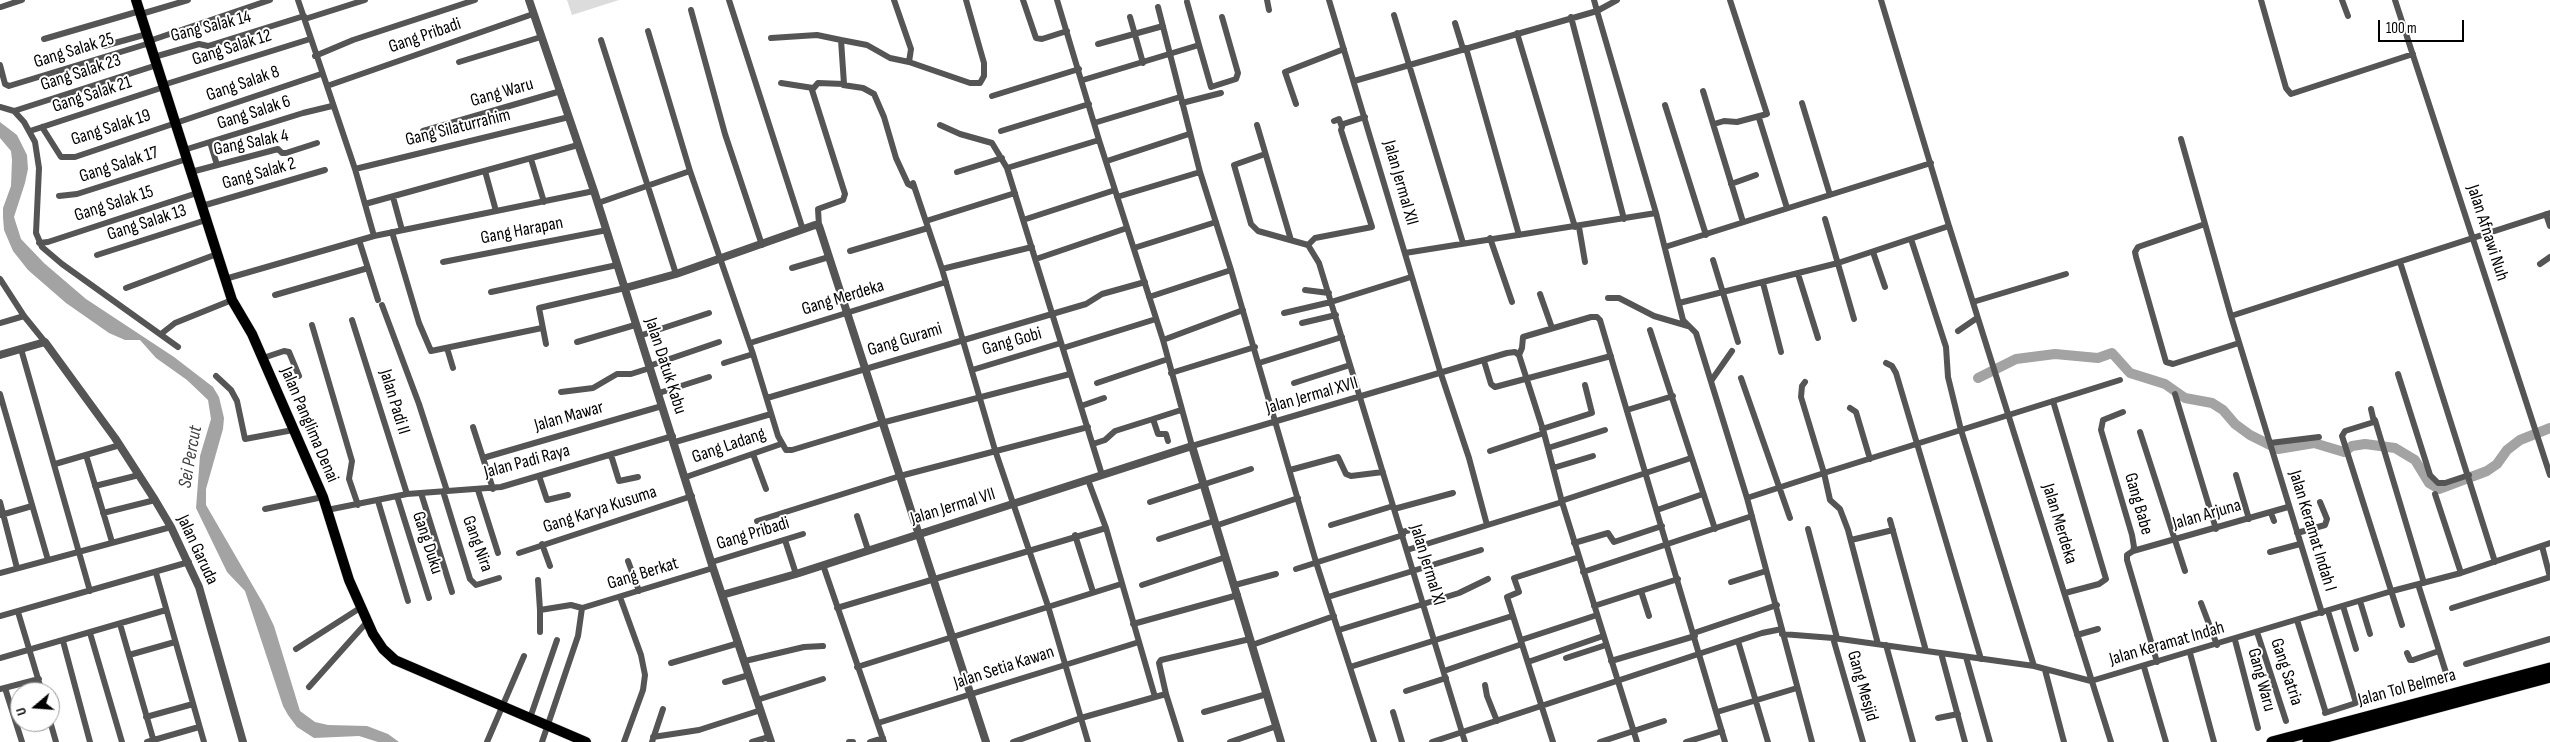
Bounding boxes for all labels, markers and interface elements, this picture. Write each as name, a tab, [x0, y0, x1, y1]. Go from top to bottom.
street label: Gang Salak 14	[169, 7, 253, 47]
scale bar	[2380, 10, 2466, 42]
street label: Gang Pribadi	[386, 14, 464, 58]
text: 100 m	[2386, 19, 2417, 38]
street label: Gang Salak 12	[190, 25, 274, 71]
street label: Gang Salak 25	[31, 29, 117, 73]
street label: Gang Salak 23	[38, 50, 124, 96]
street label: Gang Salak 8	[204, 61, 282, 107]
street label: Gang Salak 21	[50, 72, 134, 118]
street label: Gang Waru	[468, 74, 536, 112]
street label: Gang Salak 6	[214, 91, 294, 135]
street label: Gang Salak 19	[68, 105, 154, 151]
street label: Gang Silaturrahim	[403, 105, 513, 151]
street label: Gang Salak 4	[212, 125, 290, 161]
street label: Jalan Jermal XII	[1378, 138, 1422, 228]
street label: Gang Salak 17	[77, 142, 161, 188]
street label: Gang Salak 2	[220, 153, 298, 195]
street label: Gang Salak 15	[72, 181, 156, 227]
street label: Jalan Afnawi Nuh	[2461, 182, 2513, 284]
street label: Gang Salak 13	[105, 200, 189, 246]
street label: Gang Harapan	[479, 212, 565, 250]
street label: Gang Merdeka	[799, 275, 887, 321]
street label: Jalan Datuk Kabu	[639, 315, 691, 417]
street label: Gang Gurami	[865, 318, 945, 362]
street label: Gang Gobi	[980, 323, 1044, 361]
street label: Jalan Panglima Denai	[275, 364, 343, 486]
street label: Jalan Padi II	[374, 367, 414, 437]
street label: Jalan Jermal XVII	[1263, 372, 1361, 420]
street label: Jalan Mawar	[532, 397, 606, 437]
street label: Gang Ladang	[689, 423, 769, 469]
water label: Sei Percut	[174, 424, 208, 490]
street label: Jalan Padi Raya	[482, 440, 572, 484]
street label: Jalan Keramat Indah I	[2283, 468, 2341, 594]
street label: Gang Babe	[2119, 471, 2157, 537]
street label: Gang Karya Kusuma	[540, 481, 660, 539]
street label: Jalan Merdeka	[2037, 481, 2081, 567]
street label: Jalan Jermal VII	[908, 484, 998, 530]
street label: Jalan Arjuna	[2170, 495, 2244, 535]
street label: Gang Duku	[407, 509, 447, 577]
street label: Jalan Garuda	[171, 512, 223, 588]
street label: Gang Nira	[457, 513, 497, 575]
street label: Gang Pribadi	[714, 513, 792, 555]
street label: Jalan Jermal XI	[1404, 522, 1450, 608]
street label: Gang Berkat	[605, 553, 681, 595]
street label: Jalan Keramat Indah	[2107, 617, 2227, 671]
street label: Gang Satria	[2265, 636, 2307, 708]
street label: Jalan Setia Kawan	[951, 642, 1057, 694]
street label: Gang Waru	[2242, 646, 2280, 714]
street label: Gang Mesjid	[1842, 648, 1882, 724]
street label: Jalan Tol Belmera	[2356, 665, 2458, 711]
north arrow	[10, 682, 60, 732]
text: U	[12, 705, 30, 718]

